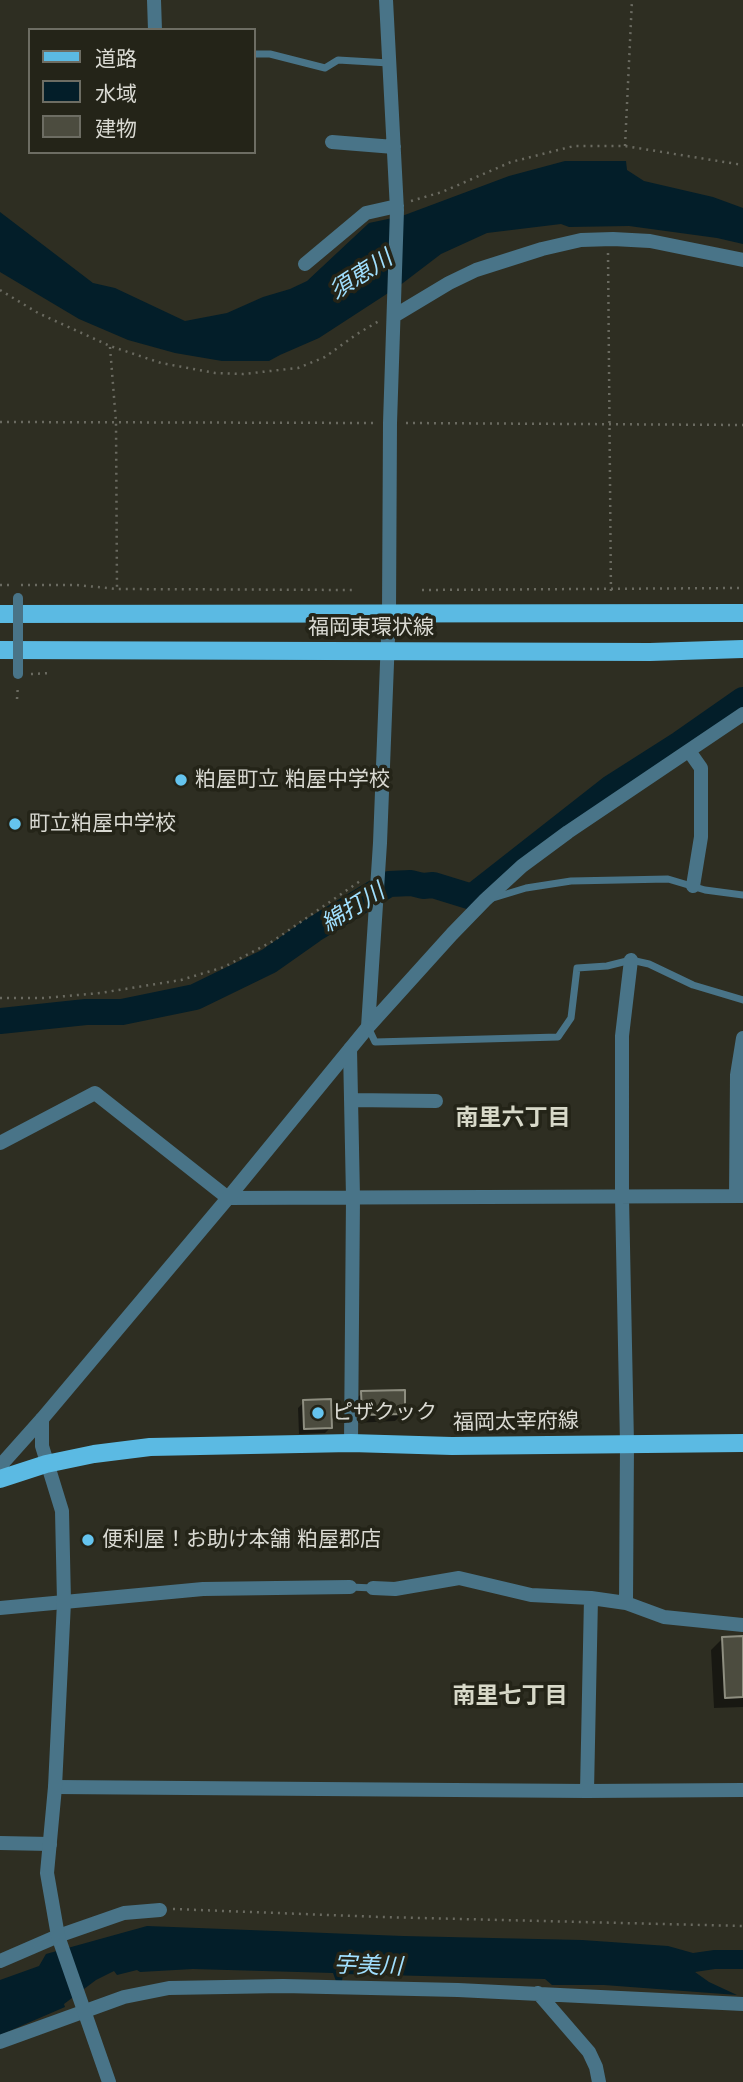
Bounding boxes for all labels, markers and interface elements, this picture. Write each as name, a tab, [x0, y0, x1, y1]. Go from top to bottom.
legend	[28, 28, 256, 154]
text: 道路	[95, 46, 137, 71]
text: 水域	[95, 81, 137, 106]
text: 建物	[95, 116, 137, 141]
water label: 須恵川	[325, 245, 397, 305]
street label: 福岡東環状線	[308, 615, 434, 641]
place label: 粕屋町立 粕屋中学校	[195, 767, 390, 793]
marker: 粕屋町立 粕屋中学校	[173, 772, 189, 788]
place label: 町立粕屋中学校	[29, 811, 176, 837]
marker: 町立粕屋中学校	[7, 816, 23, 832]
water label: 綿打川	[316, 878, 390, 938]
district label: 南里六丁目	[456, 1104, 570, 1132]
place label: ピザクック	[332, 1400, 437, 1426]
marker: ピザクック	[310, 1405, 326, 1421]
street label: 福岡太宰府線	[453, 1408, 579, 1436]
place label: 便利屋！お助け本舗 粕屋郡店	[102, 1527, 381, 1553]
marker: 便利屋！お助け本舗 粕屋郡店	[80, 1532, 96, 1548]
district label: 南里七丁目	[453, 1682, 567, 1710]
water label: 宇美川	[333, 1951, 403, 1981]

